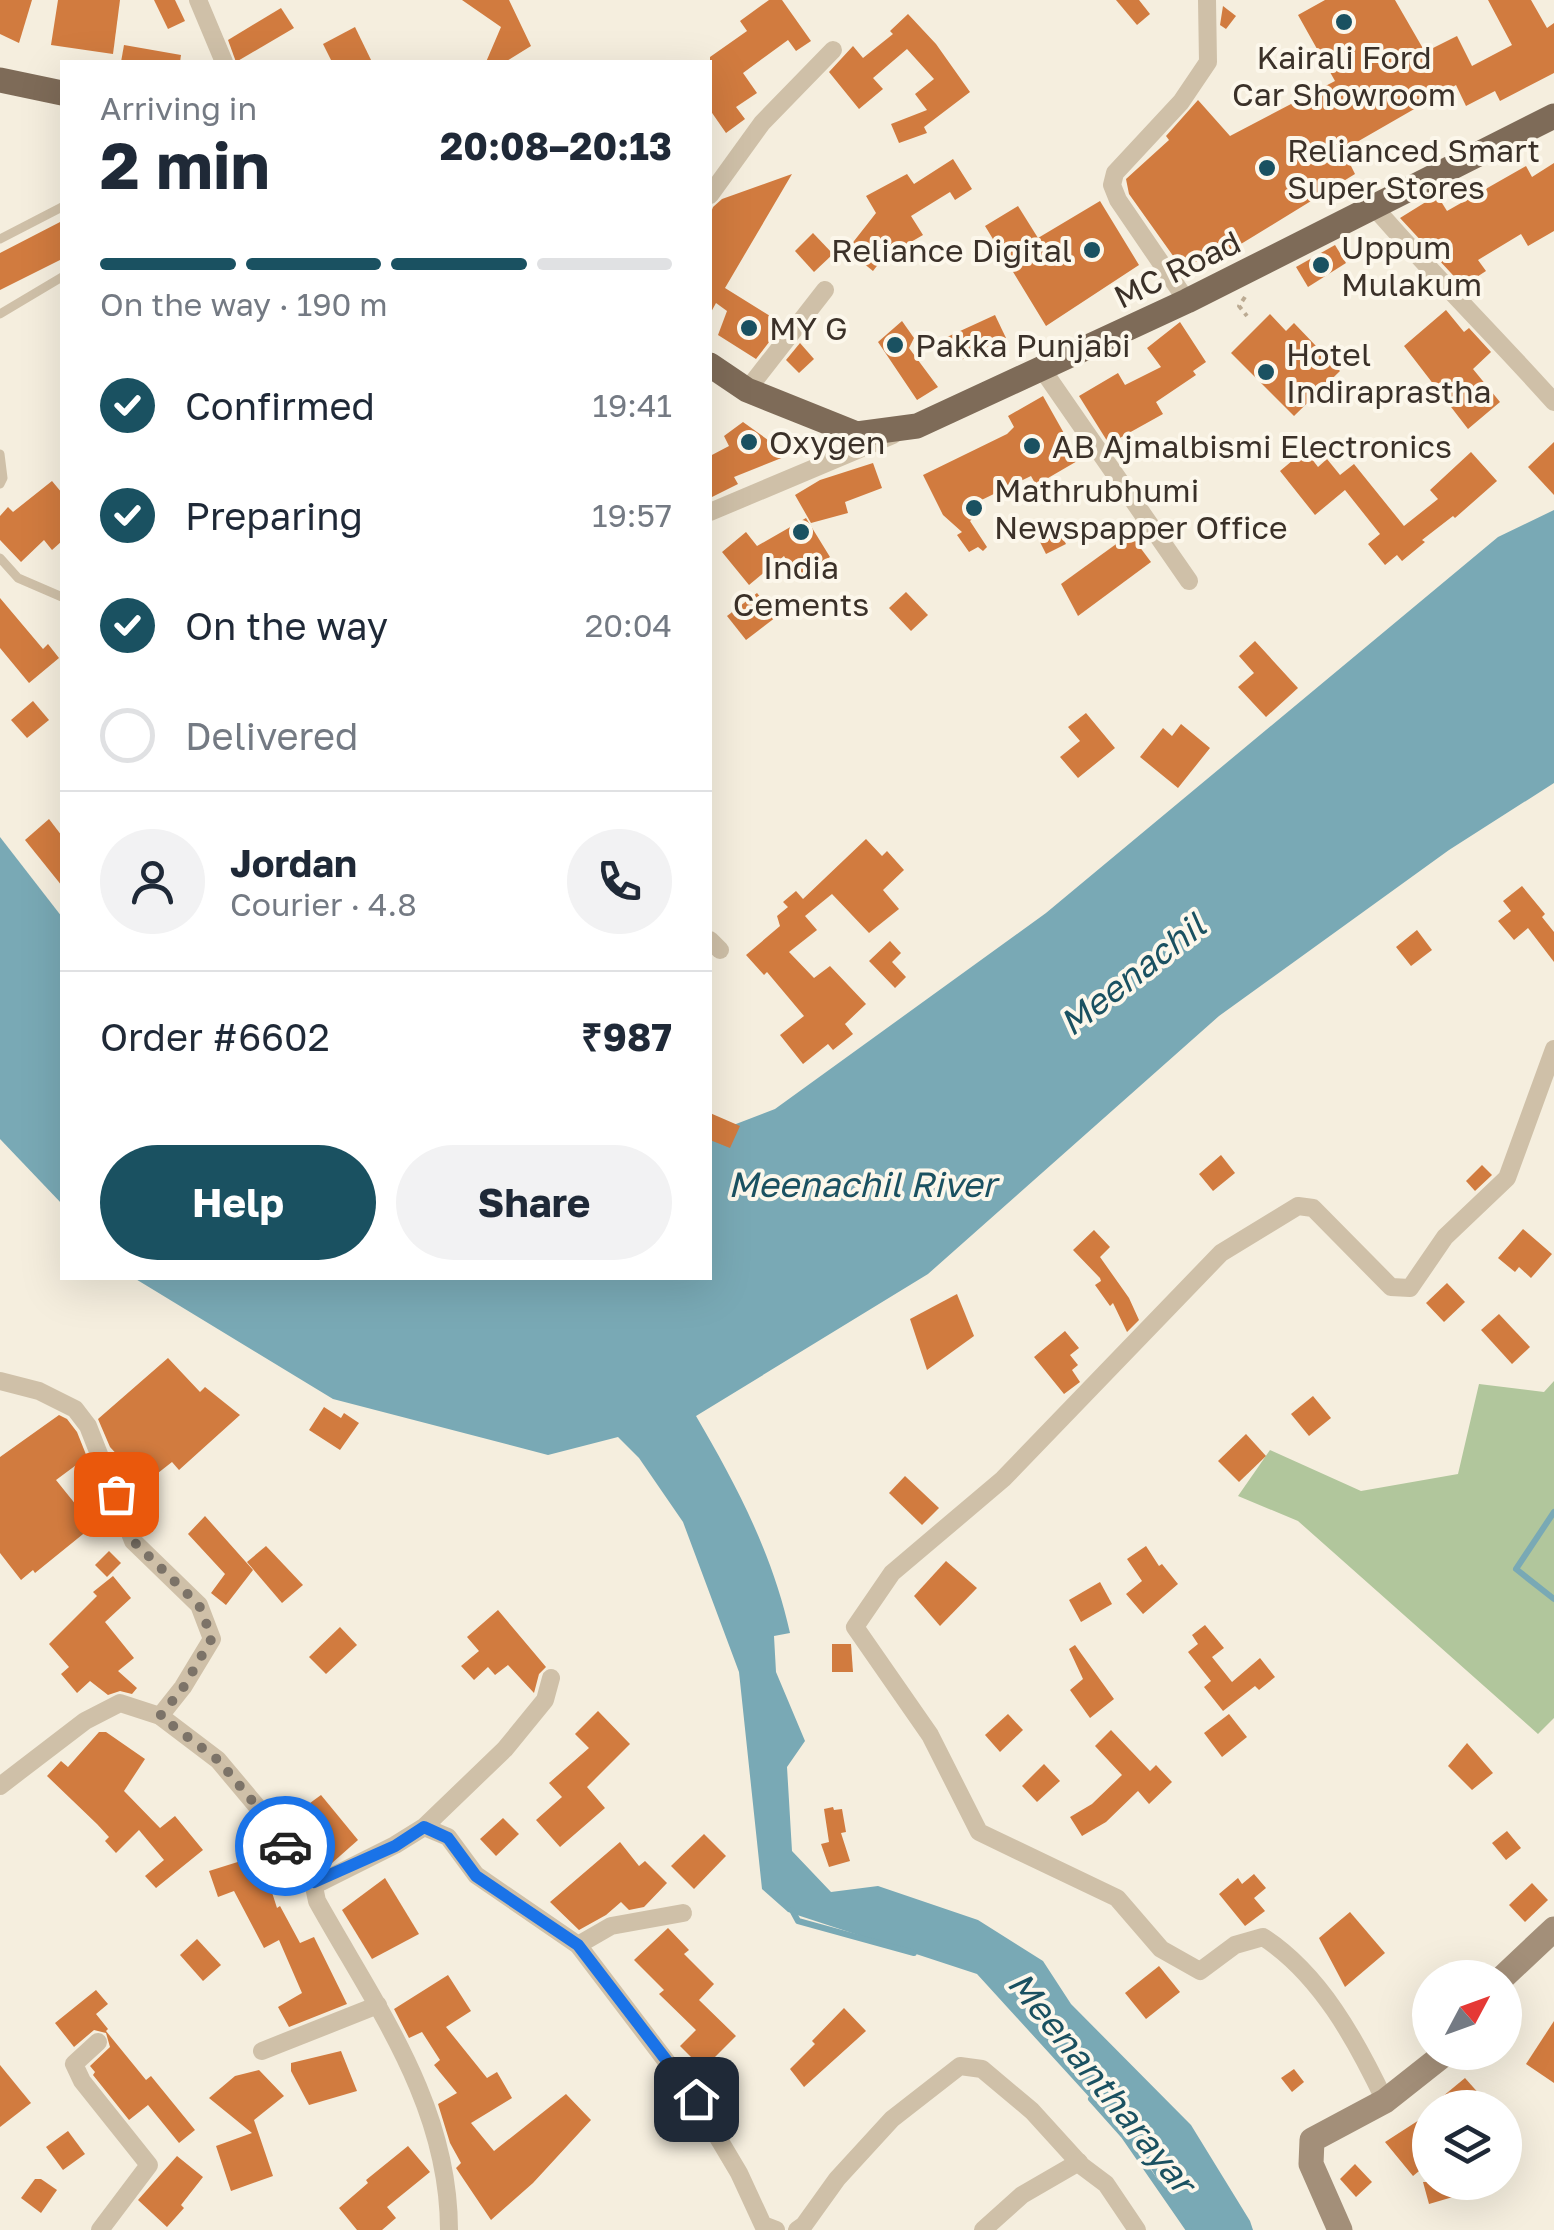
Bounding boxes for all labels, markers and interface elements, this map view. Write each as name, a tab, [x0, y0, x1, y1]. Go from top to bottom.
marker: Kairali Ford Car Showroom	[1333, 11, 1355, 33]
place label: Kairali Ford Car Showroom	[1232, 38, 1456, 113]
text: Arriving in	[100, 89, 257, 127]
text: 20:08–20:13	[440, 123, 672, 168]
text: 2 min	[100, 125, 270, 203]
place label: Relianced Smart Super Stores	[1287, 131, 1540, 206]
marker: Relianced Smart Super Stores	[1256, 157, 1278, 179]
street label: MC Road	[1108, 222, 1246, 316]
place label: Uppum Mulakum	[1341, 228, 1482, 303]
place label: Reliance Digital	[831, 231, 1072, 269]
marker: Reliance Digital	[1081, 239, 1103, 261]
marker: Uppum Mulakum	[1310, 254, 1332, 276]
text: On the way · 190 m	[100, 285, 388, 323]
place label: MY G	[769, 309, 848, 347]
marker: MY G	[738, 317, 760, 339]
place label: Pakka Punjabi	[915, 326, 1131, 364]
marker: Pakka Punjabi	[884, 334, 906, 356]
place label: Hotel Indiraprastha	[1286, 335, 1492, 410]
marker: Hotel Indiraprastha	[1255, 361, 1277, 383]
icon: check	[100, 378, 155, 433]
text: Confirmed	[185, 383, 375, 428]
text: 19:41	[592, 386, 672, 424]
place label: Oxygen	[769, 423, 885, 461]
place label: AB Ajmalbismi Electronics	[1052, 427, 1452, 465]
marker: Oxygen	[738, 431, 760, 453]
marker: AB Ajmalbismi Electronics	[1021, 435, 1043, 457]
place label: Mathrubhumi Newspapper Office	[994, 471, 1288, 546]
icon: check	[100, 488, 155, 543]
text: Preparing	[185, 493, 363, 538]
text: 19:57	[592, 496, 672, 534]
marker: Mathrubhumi Newspapper Office	[963, 497, 985, 519]
marker: India Cements	[790, 521, 812, 543]
place label: India Cements	[733, 548, 869, 623]
icon: check	[100, 598, 155, 653]
text: On the way	[185, 603, 388, 648]
text: 20:04	[585, 606, 672, 644]
text: Delivered	[185, 713, 358, 758]
button: person	[100, 829, 205, 934]
button: phone	[567, 829, 672, 934]
text: Jordan	[230, 840, 357, 885]
text: Courier · 4.8	[230, 885, 417, 923]
water label: Meenachil	[1051, 903, 1215, 1044]
text: Order #6602	[100, 1014, 330, 1059]
text: ₹987	[581, 1014, 672, 1059]
button: Help	[100, 1145, 376, 1260]
button: Share	[396, 1145, 672, 1260]
water label: Meenachil River	[728, 1163, 1000, 1205]
pin	[74, 1452, 159, 1537]
icon: bag	[89, 1467, 144, 1522]
courier	[235, 1796, 335, 1896]
icon: car	[258, 1819, 313, 1874]
north arrow	[1412, 1960, 1522, 2070]
map controls	[1412, 1960, 1522, 2200]
water label: Meenantharayar	[1000, 1963, 1207, 2205]
pin	[654, 2057, 739, 2142]
icon: home	[669, 2072, 724, 2127]
button: layers	[1412, 2090, 1522, 2200]

